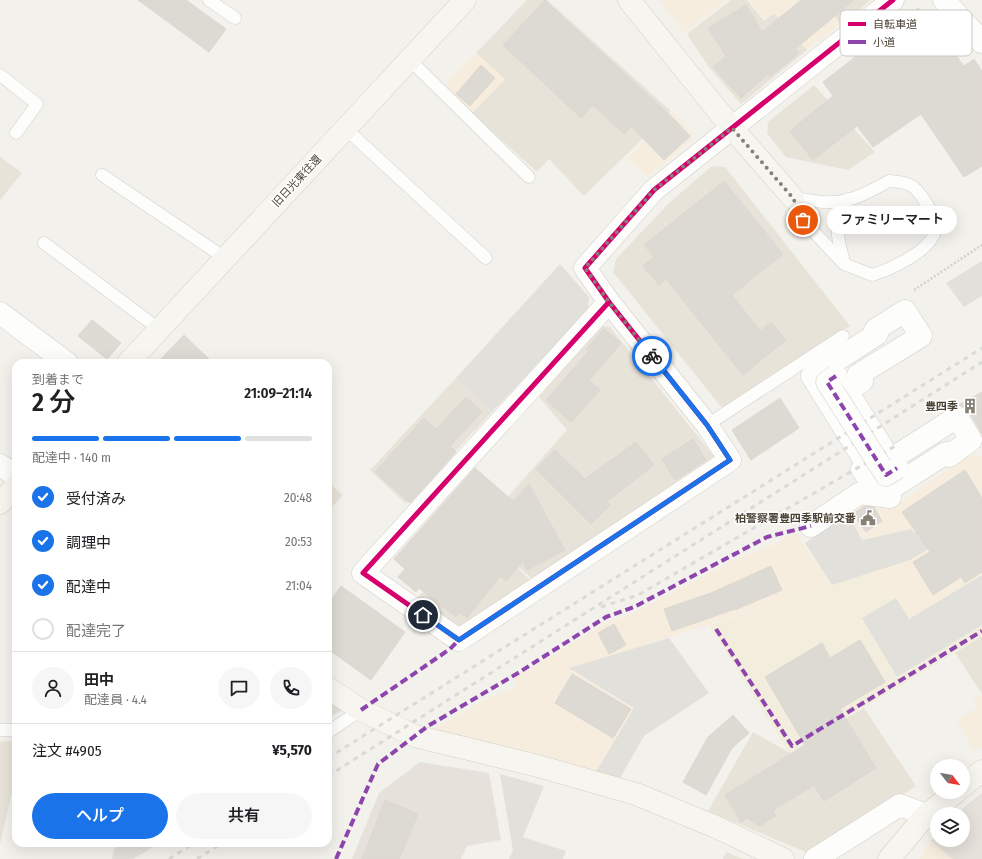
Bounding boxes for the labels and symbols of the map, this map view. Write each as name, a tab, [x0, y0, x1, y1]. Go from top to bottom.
legend	[840, 10, 972, 56]
text: 自転車道	[873, 18, 917, 31]
text: 小道	[873, 36, 895, 49]
street label: 旧日光東往還	[270, 152, 324, 210]
pin	[786, 203, 820, 237]
callout: ファミリーマート	[827, 206, 957, 234]
courier	[632, 336, 672, 376]
building icon: 豊四季	[961, 397, 979, 415]
place label: 豊四季	[925, 400, 958, 413]
public building icon: 柏警察署豊四季駅前交番	[859, 509, 877, 527]
place label: 柏警察署豊四季駅前交番	[735, 512, 856, 525]
pin	[406, 598, 440, 632]
north arrow	[930, 759, 970, 799]

